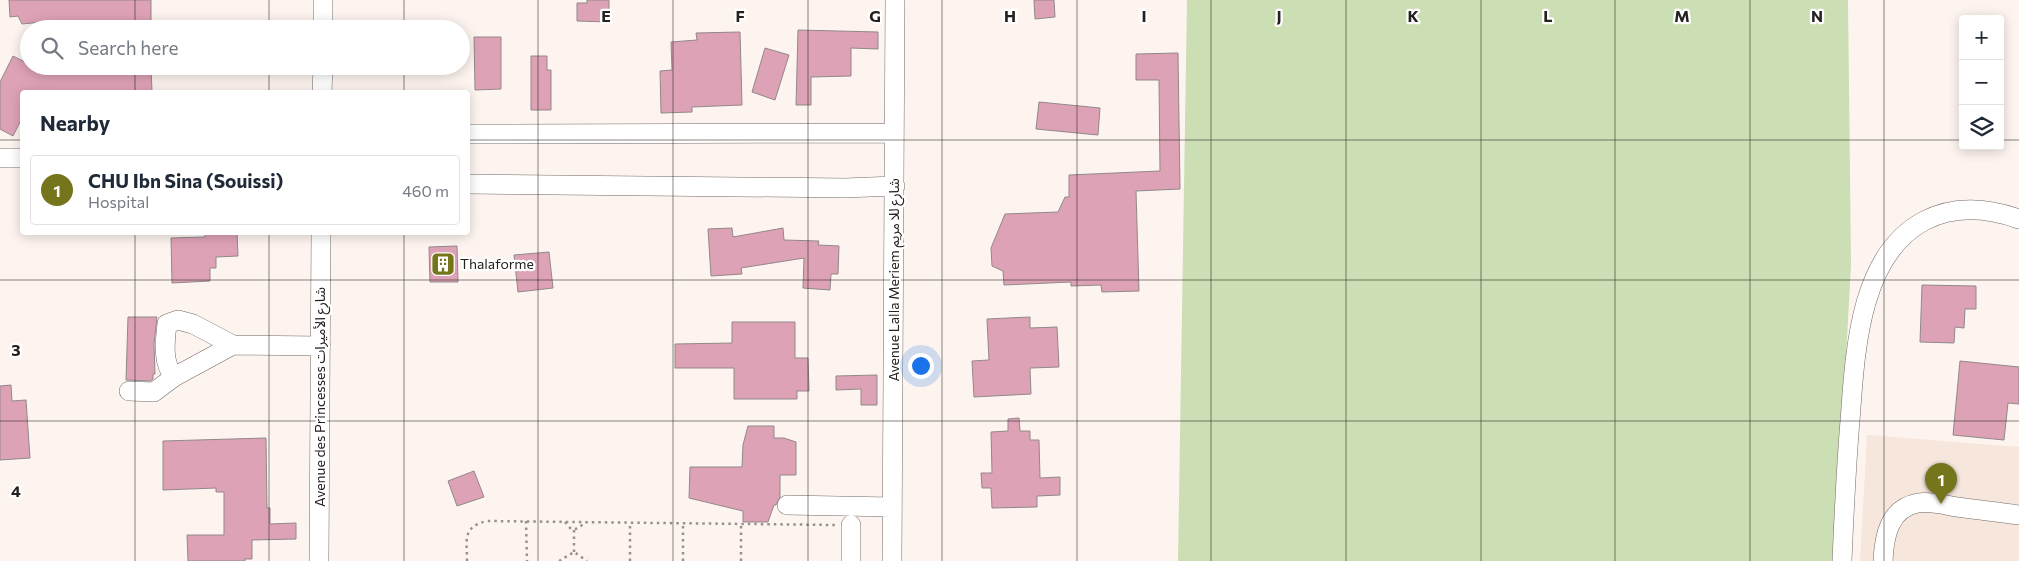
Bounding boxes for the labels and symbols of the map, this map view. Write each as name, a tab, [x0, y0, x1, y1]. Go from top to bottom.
text: E	[601, 6, 611, 25]
text: F	[735, 6, 745, 25]
text: G	[869, 6, 881, 25]
text: H	[1004, 6, 1016, 25]
text: I	[1141, 6, 1147, 25]
text: J	[1276, 6, 1282, 25]
text: K	[1407, 6, 1419, 25]
text: L	[1543, 6, 1553, 25]
text: M	[1674, 6, 1690, 25]
text: N	[1811, 6, 1823, 25]
street label: Avenue Lalla Meriem شارع للا مريم	[885, 178, 905, 382]
building icon: Thalaforme	[430, 251, 456, 277]
place label: Thalaforme	[460, 255, 534, 272]
street label: Avenue des Princesses شارع الأميرات	[311, 287, 331, 507]
text: 3	[11, 340, 21, 359]
your location	[908, 353, 934, 379]
pin: 1	[1925, 463, 1957, 504]
text: 4	[11, 481, 21, 500]

